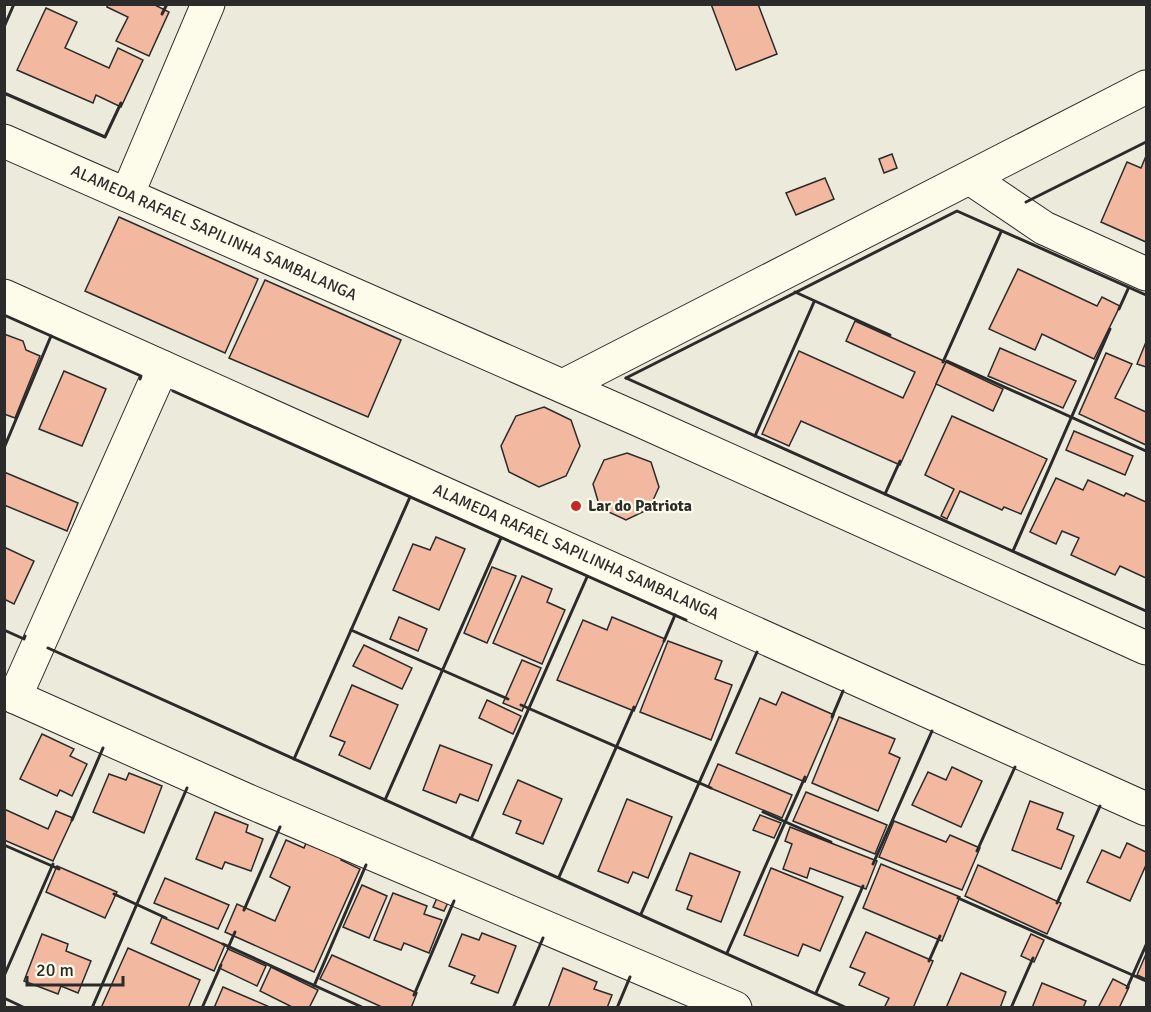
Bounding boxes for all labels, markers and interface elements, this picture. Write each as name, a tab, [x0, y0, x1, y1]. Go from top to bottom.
street label: ALAMEDA RAFAEL SAPILINHA SAMBALANGA	[68, 161, 360, 305]
street label: ALAMEDA RAFAEL SAPILINHA SAMBALANGA	[430, 480, 722, 624]
place label: Lar do Patriota	[588, 496, 692, 516]
marker: Lar do Patriota	[569, 499, 583, 513]
scale bar	[27, 949, 123, 987]
text: 20 m	[36, 959, 74, 981]

